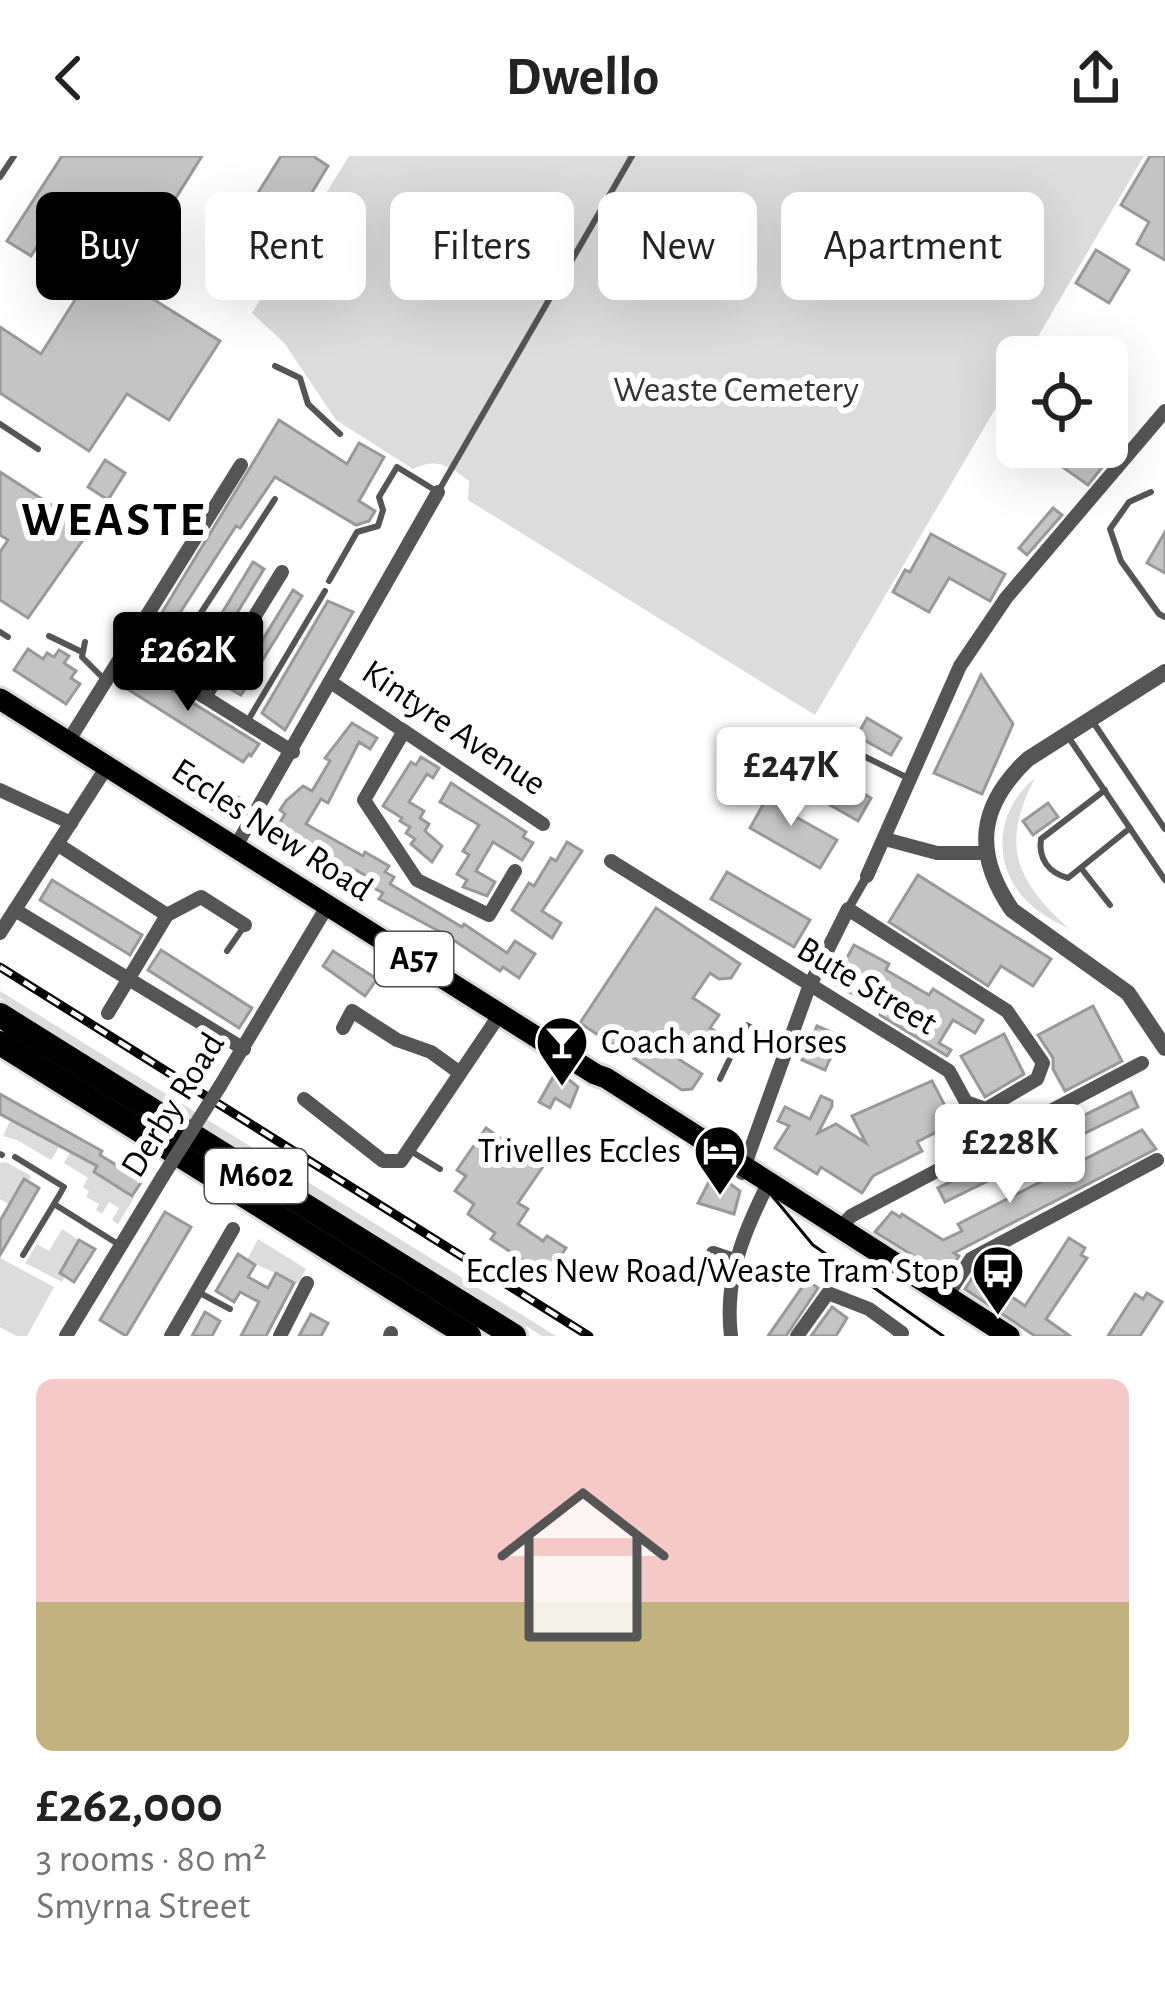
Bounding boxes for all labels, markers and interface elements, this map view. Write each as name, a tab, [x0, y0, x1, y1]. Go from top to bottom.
icon: back	[36, 45, 102, 111]
icon: share	[1063, 45, 1129, 111]
text: Dwello	[506, 51, 659, 105]
chip: Buy	[36, 192, 181, 300]
chip: Rent	[205, 192, 366, 300]
chip: Filters	[390, 192, 574, 300]
chip: New	[598, 192, 757, 300]
chip: Apartment	[781, 192, 1044, 300]
map controls	[996, 336, 1128, 468]
button: locate	[996, 336, 1128, 468]
park label: Weaste Cemetery	[613, 372, 859, 408]
district label: WEASTE	[21, 497, 207, 545]
pin: £262K	[104, 612, 272, 714]
text: £262K	[140, 631, 236, 670]
street label: Kintyre Avenue	[356, 654, 552, 802]
pin: £247K	[707, 727, 875, 829]
text: £247K	[743, 746, 839, 785]
street label: Eccles New Road	[165, 752, 379, 908]
street label: Bute Street	[791, 930, 944, 1042]
road number: A57	[375, 932, 453, 986]
bar icon: Coach and Horses	[534, 1014, 590, 1088]
place label: Coach and Horses	[601, 1024, 847, 1060]
street label: Derby Road	[115, 1027, 231, 1183]
pin: £228K	[926, 1104, 1094, 1206]
hotel icon: Trivelles Eccles	[692, 1123, 748, 1197]
text: £228K	[962, 1123, 1058, 1162]
place label: Trivelles Eccles	[477, 1133, 681, 1169]
road number: M602	[205, 1149, 307, 1203]
bus stop icon: Eccles New Road/Weaste Tram Stop	[970, 1243, 1026, 1317]
place label: Eccles New Road/Weaste Tram Stop	[465, 1253, 959, 1289]
icon: home	[475, 1457, 691, 1673]
text: £262,000	[36, 1780, 223, 1831]
text: 3 rooms · 80 m²	[36, 1840, 267, 1879]
text: Smyrna Street	[36, 1887, 250, 1926]

